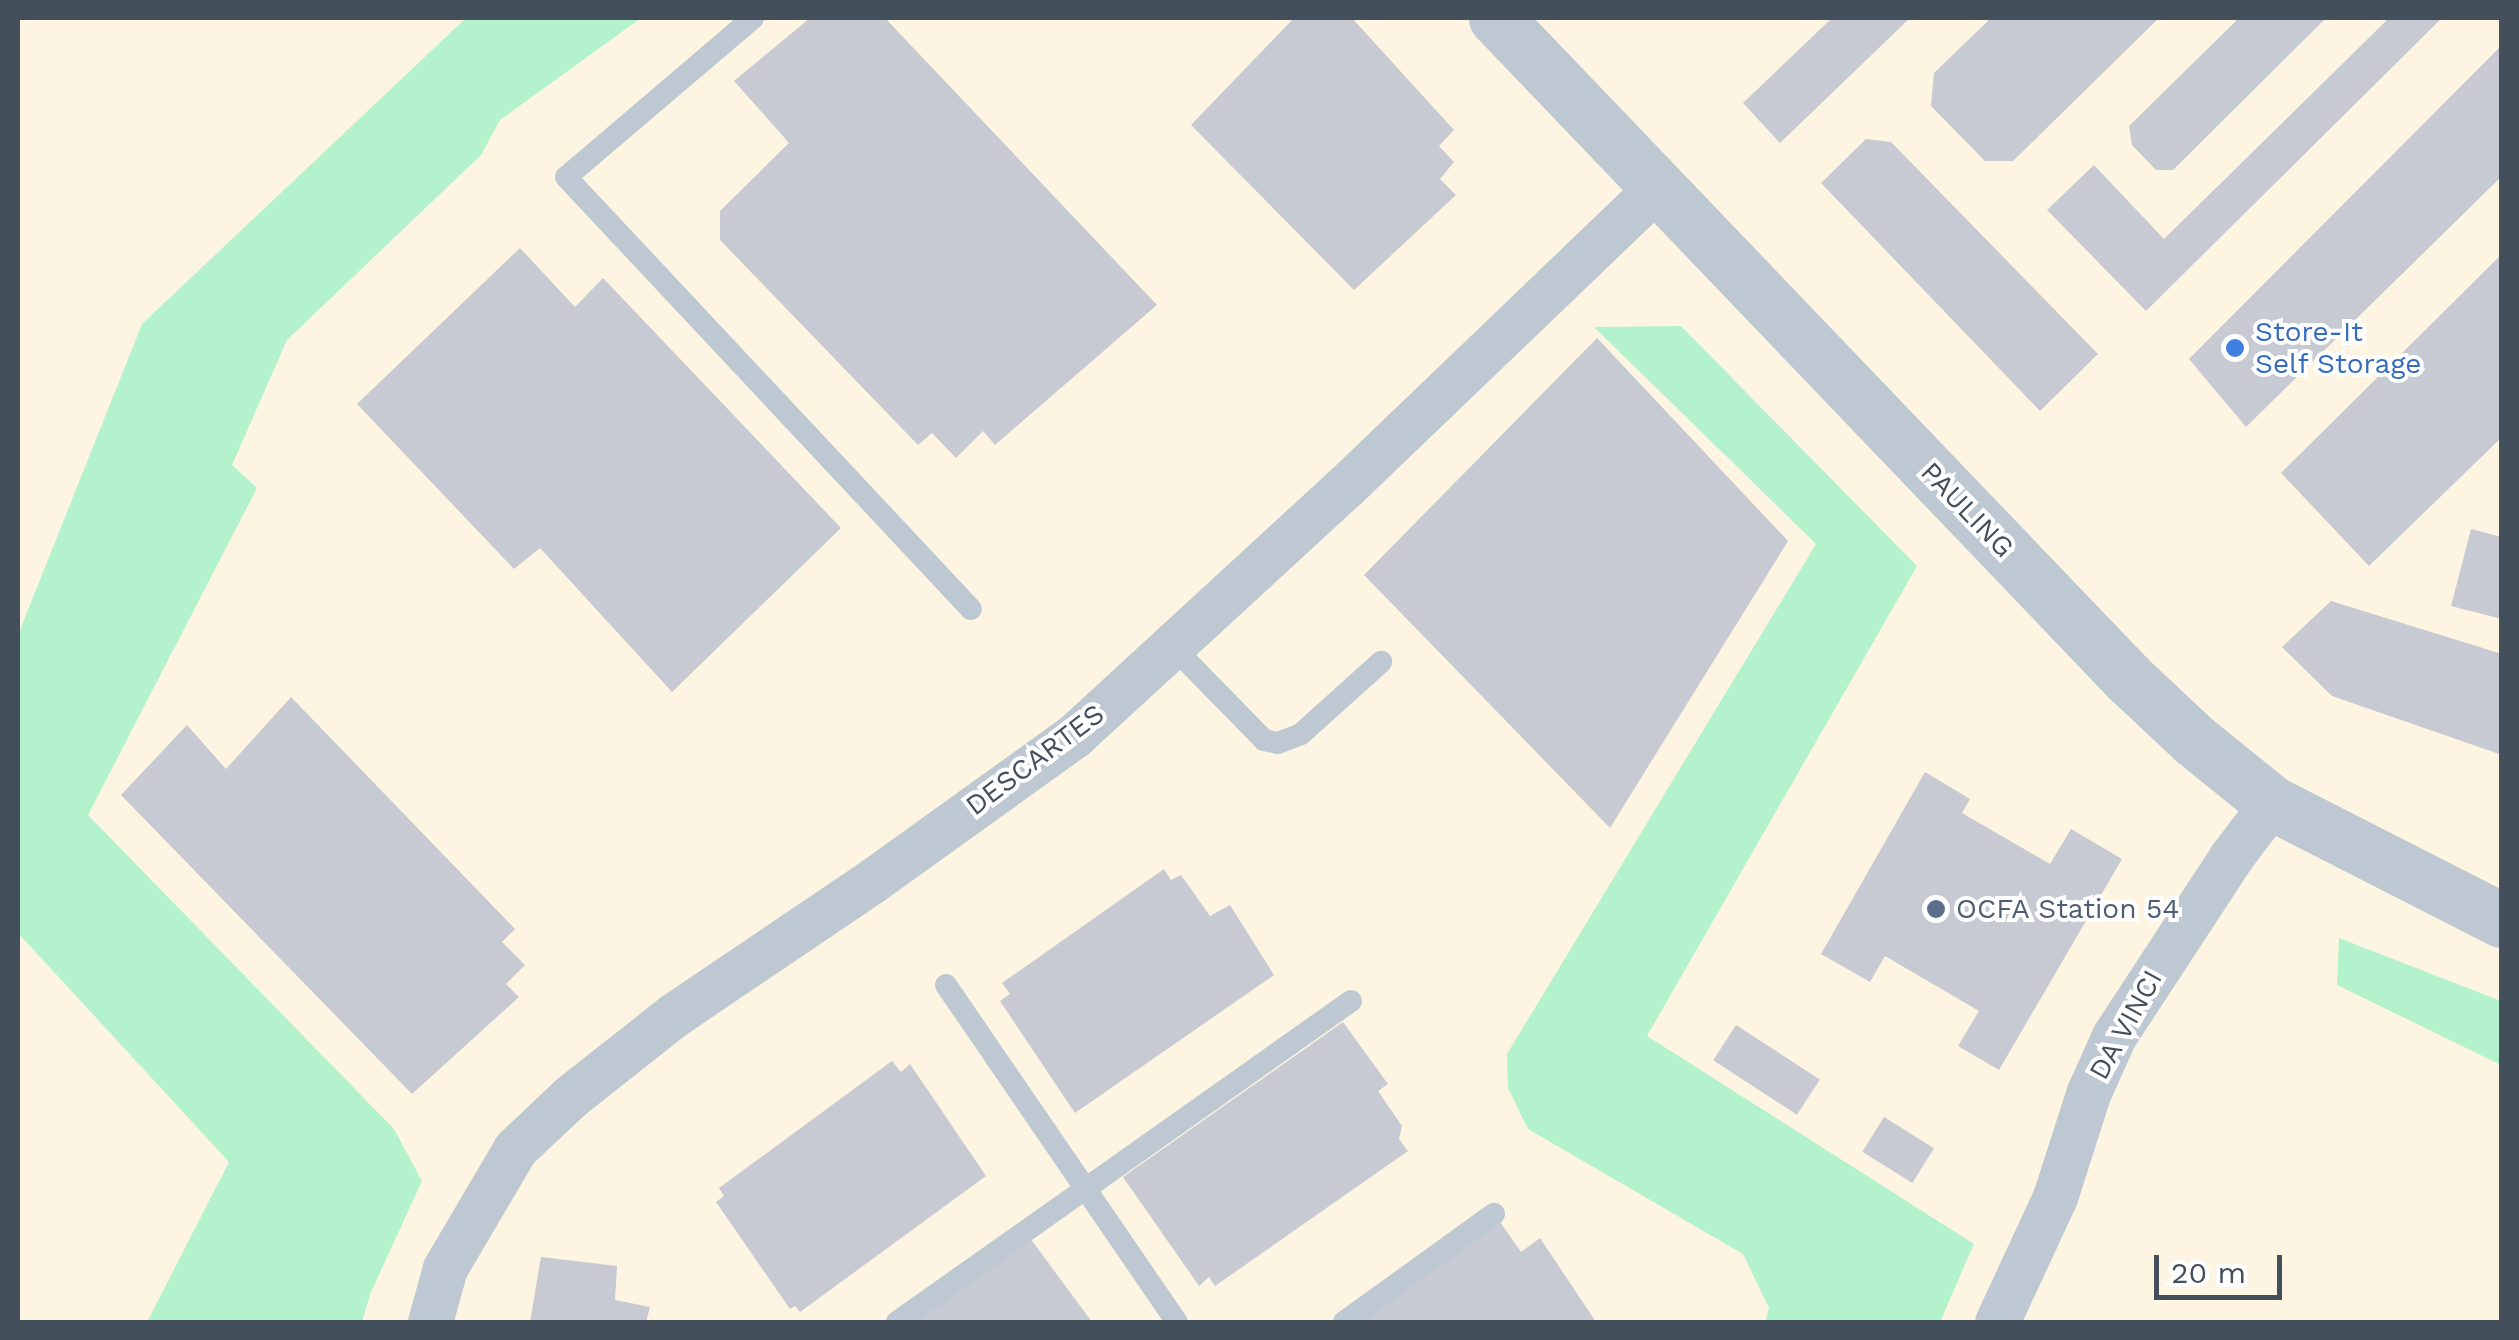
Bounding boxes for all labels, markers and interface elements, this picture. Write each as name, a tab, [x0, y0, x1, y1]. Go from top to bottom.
place label: Store-It Self Storage	[2255, 315, 2423, 381]
marker: Store-It Self Storage	[2224, 337, 2246, 359]
street label: PAULING	[1913, 455, 2021, 565]
street label: DESCARTES	[959, 697, 1111, 823]
place label: OCFA Station 54	[1956, 892, 2181, 926]
marker: OCFA Station 54	[1925, 898, 1947, 920]
street label: DA VINCI	[2082, 963, 2170, 1087]
scale bar	[2159, 1235, 2286, 1297]
text: 20 m	[2171, 1255, 2246, 1290]

